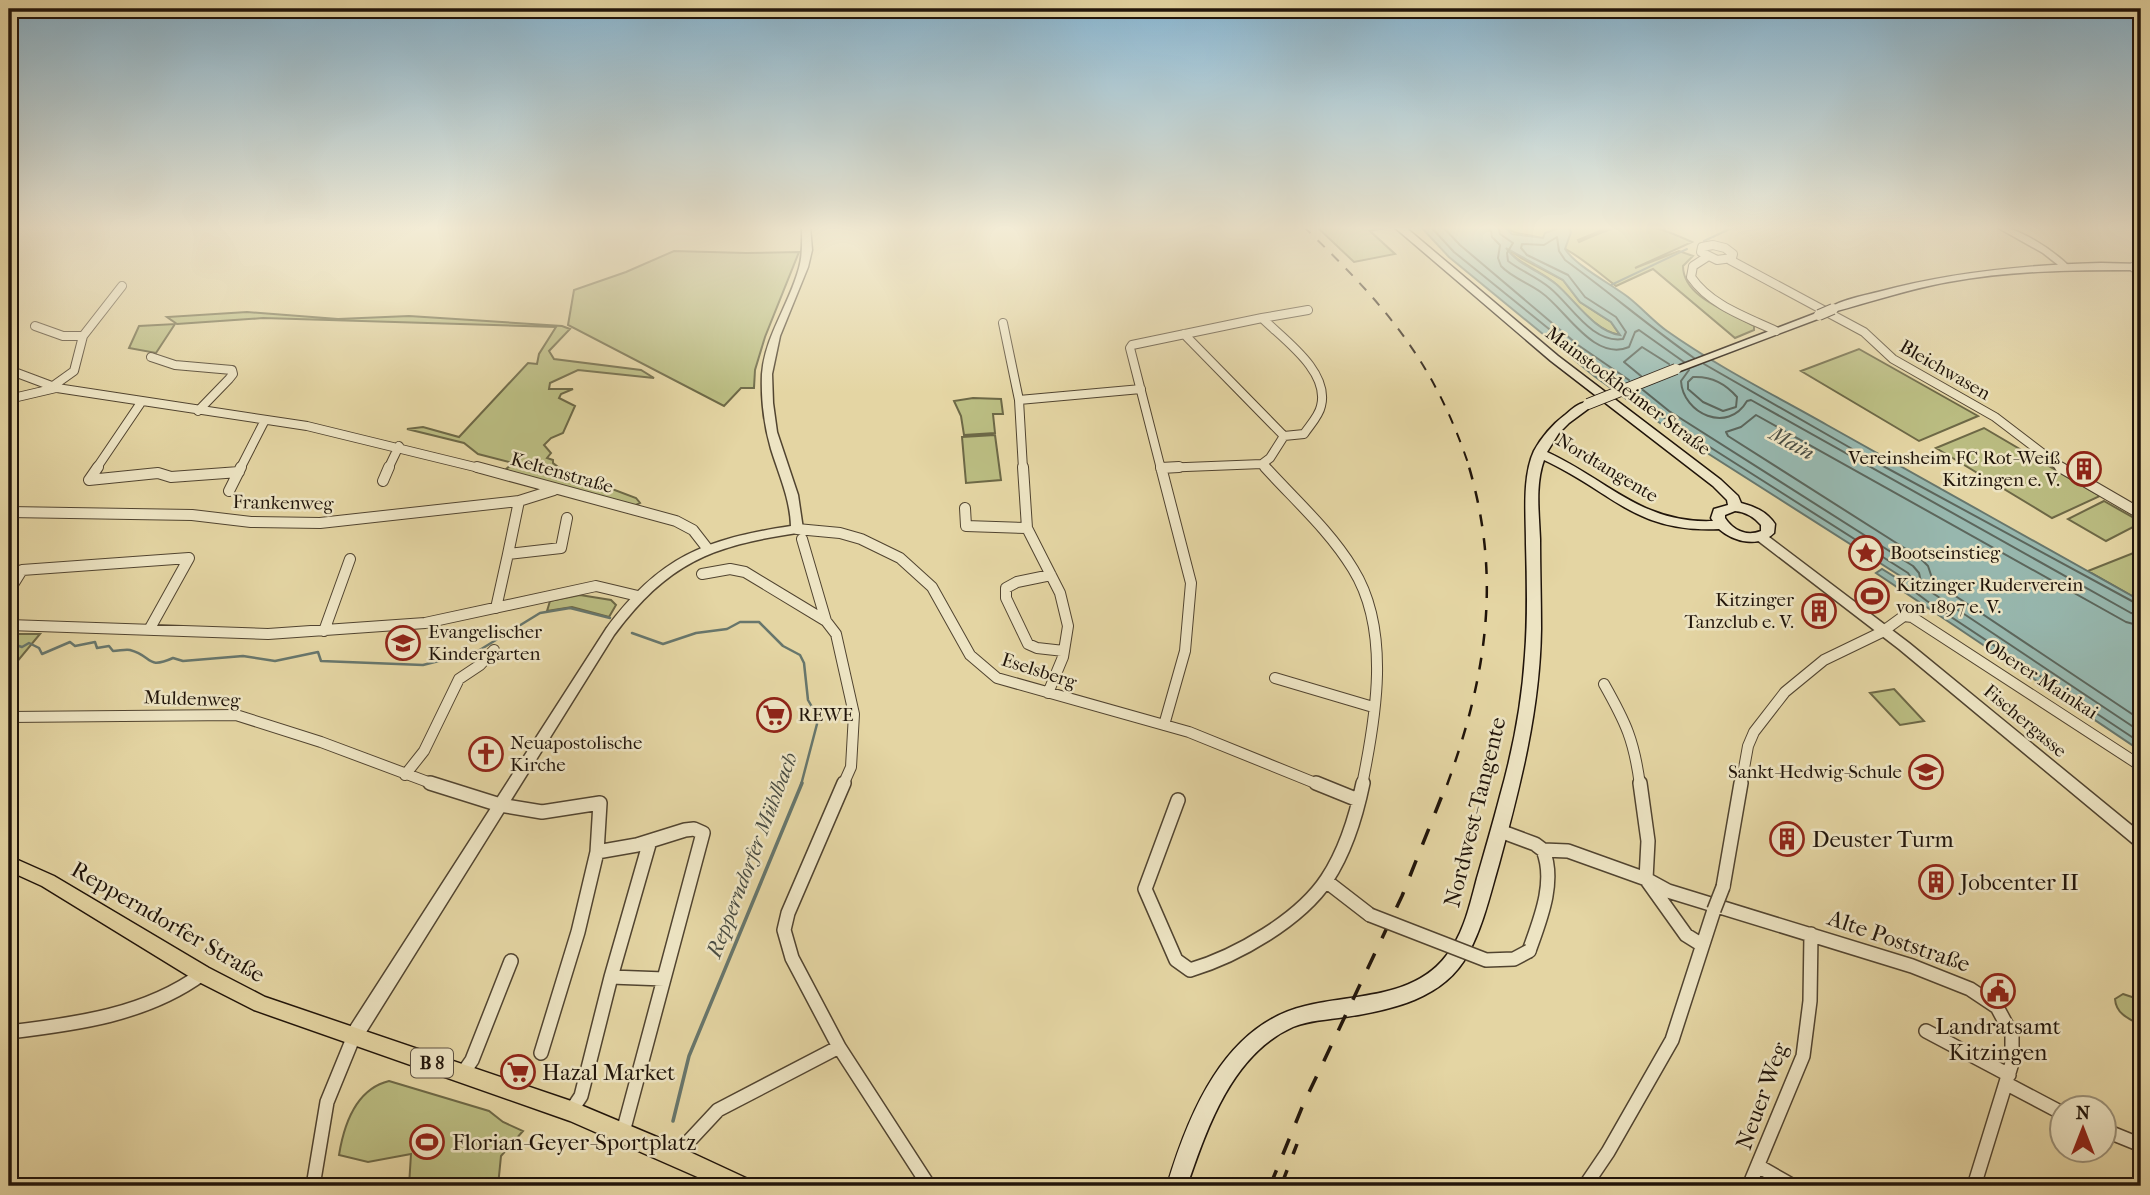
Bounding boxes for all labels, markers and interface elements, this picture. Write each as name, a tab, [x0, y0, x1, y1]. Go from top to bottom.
street label: Mainstockheimer Straße	[1541, 322, 1715, 460]
street label: Bleichwasen	[1896, 335, 1994, 405]
water label: Main	[1764, 420, 1819, 465]
street label: Nordtangente	[1552, 429, 1662, 507]
place label: Vereinsheim FC Rot-Weiß Kitzingen e. V.	[1847, 447, 2061, 491]
street label: Keltenstraße	[508, 448, 616, 498]
building icon: Vereinsheim FC Rot-Weiß Kitzingen e. V.	[2065, 450, 2103, 488]
street label: Frankenweg	[232, 491, 335, 515]
place icon: Bootseinstieg	[1847, 534, 1885, 572]
place label: Bootseinstieg	[1890, 542, 2001, 564]
place label: Kitzinger Ruderverein von 1897 e. V.	[1896, 574, 2083, 618]
sports icon: Kitzinger Ruderverein von 1897 e. V.	[1853, 577, 1891, 615]
place label: Kitzinger Tanzclub e. V.	[1685, 589, 1795, 633]
building icon: Kitzinger Tanzclub e. V.	[1800, 592, 1838, 630]
place label: Evangelischer Kindergarten	[428, 621, 543, 665]
school or university icon: Evangelischer Kindergarten	[384, 624, 422, 662]
street label: Oberer Mainkai	[1980, 634, 2102, 724]
street label: Eselsberg	[999, 649, 1080, 694]
street label: Fischergasse	[1979, 680, 2071, 762]
street label: Muldenweg	[143, 686, 242, 712]
supermarket icon: REWE	[755, 696, 793, 734]
place label: REWE	[798, 704, 854, 726]
street label: Nordwest-Tangente	[1438, 714, 1512, 910]
place label: Neuapostolische Kirche	[510, 732, 642, 776]
church icon: Neuapostolische Kirche	[467, 735, 505, 773]
water label: Repperndorfer Mühlbach	[701, 749, 802, 963]
school or university icon: Sankt-Hedwig-Schule	[1907, 753, 1945, 791]
place label: Sankt-Hedwig-Schule	[1728, 761, 1902, 783]
building icon: Deuster Turm	[1768, 820, 1806, 858]
place label: Deuster Turm	[1812, 826, 1954, 853]
street label: Repperndorfer Straße	[67, 856, 269, 988]
building icon: Jobcenter II	[1917, 863, 1955, 901]
place label: Jobcenter II	[1958, 869, 2079, 896]
street label: Alte Poststraße	[1823, 904, 1974, 978]
public building icon: Landratsamt Kitzingen	[1979, 972, 2017, 1010]
place label: Landratsamt Kitzingen	[1935, 1013, 2061, 1066]
street label: Neuer Weg	[1730, 1038, 1794, 1153]
road number: B 8	[411, 1048, 453, 1078]
supermarket icon: Hazal Market	[499, 1053, 537, 1091]
place label: Hazal Market	[542, 1059, 675, 1086]
north arrow	[2048, 1094, 2118, 1164]
text: N	[2076, 1102, 2091, 1124]
sports icon: Florian-Geyer-Sportplatz	[408, 1123, 446, 1161]
place label: Florian-Geyer-Sportplatz	[452, 1129, 697, 1156]

